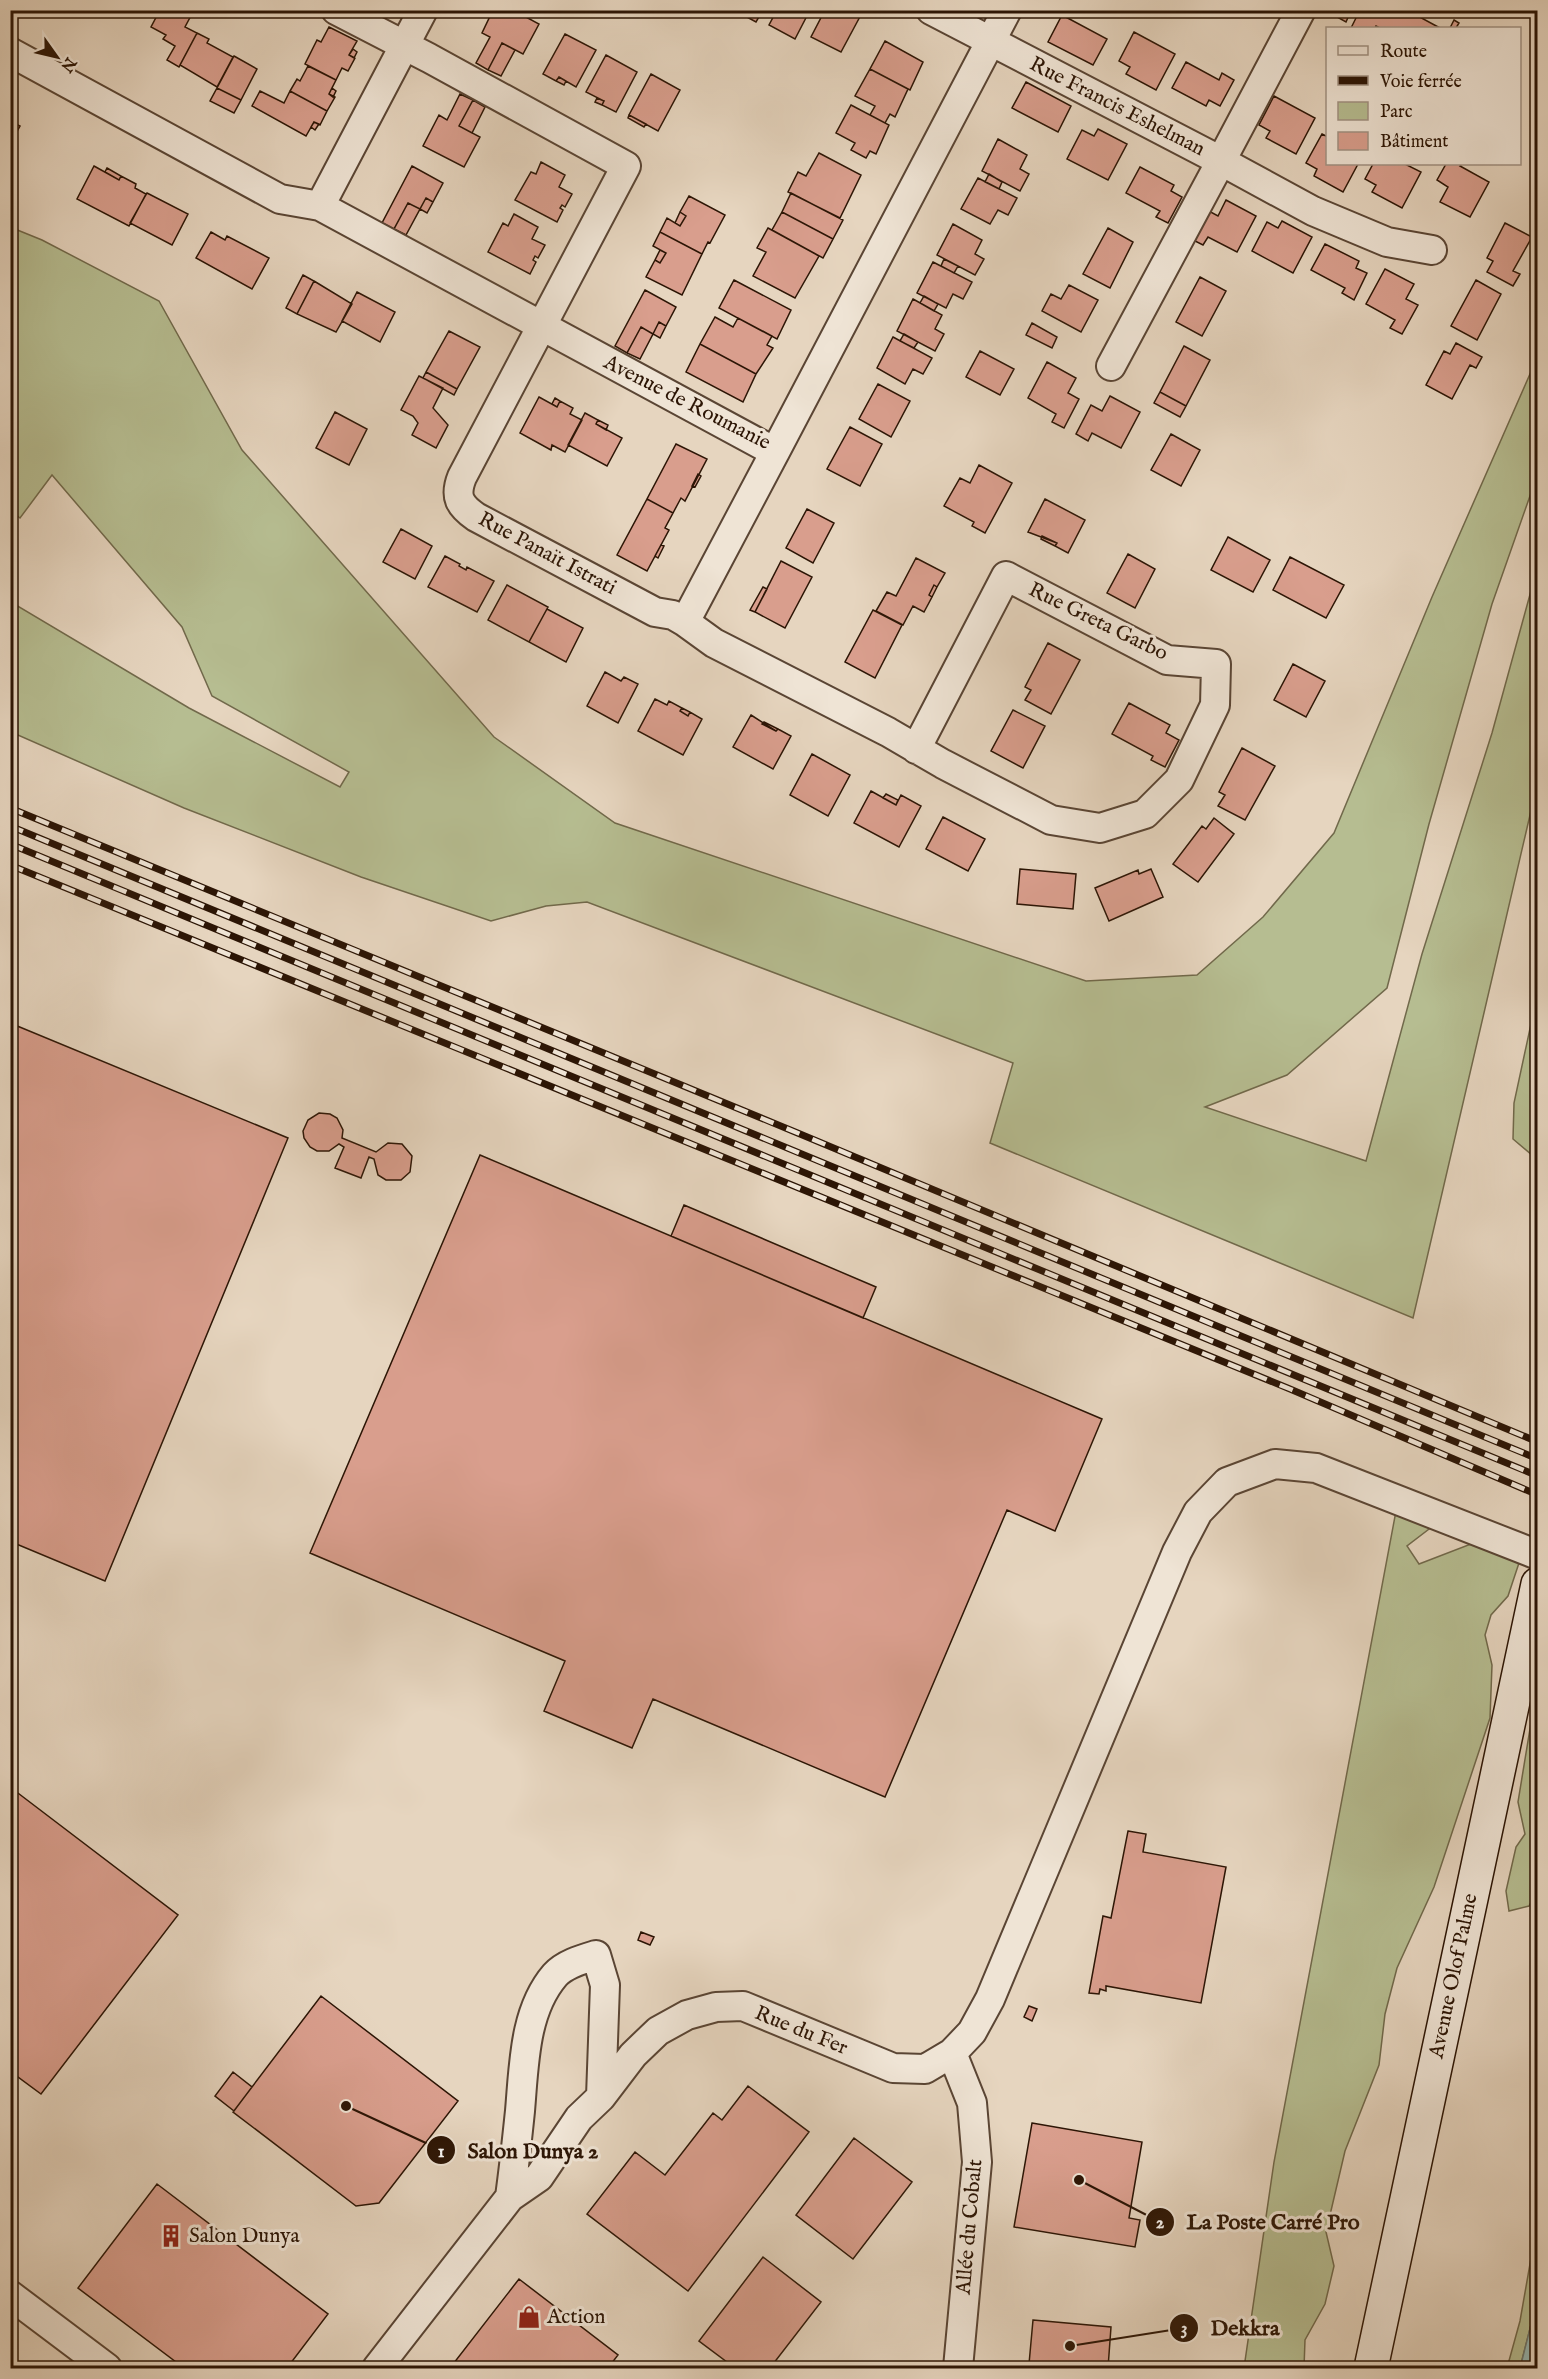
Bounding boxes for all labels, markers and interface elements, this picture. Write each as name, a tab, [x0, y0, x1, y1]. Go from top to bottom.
north arrow	[27, 27, 87, 87]
legend	[1326, 27, 1521, 165]
text: Route	[1380, 41, 1427, 64]
street label: Rue Francis Eshelman	[1025, 51, 1209, 163]
text: N	[56, 52, 80, 76]
text: Voie ferrée	[1379, 71, 1462, 94]
text: Parc	[1380, 101, 1413, 124]
text: Bâtiment	[1380, 131, 1449, 154]
street label: Avenue de Roumanie	[598, 349, 775, 457]
street label: Rue Panaït Istrati	[473, 506, 621, 602]
street label: Rue Greta Garbo	[1024, 577, 1172, 667]
street label: Avenue Olof Palme	[1423, 1891, 1485, 2062]
street label: Rue du Fer	[750, 2000, 852, 2062]
callout: Salon Dunya 2	[426, 2130, 611, 2170]
text: Salon Dunya 2	[468, 2138, 598, 2166]
text: 1	[438, 2141, 445, 2164]
street label: Allée du Cobalt	[951, 2158, 989, 2297]
callout: La Poste Carré Pro	[1145, 2202, 1372, 2242]
text: La Poste Carré Pro	[1186, 2209, 1360, 2237]
text: 2	[1156, 2212, 1165, 2235]
building icon: Salon Dunya	[158, 2223, 184, 2249]
place label: Salon Dunya	[189, 2223, 300, 2250]
shop icon: Action	[516, 2304, 542, 2330]
place label: Action	[546, 2304, 605, 2331]
callout: Dekkra	[1169, 2308, 1292, 2348]
text: Dekkra	[1211, 2315, 1280, 2343]
text: 3	[1181, 2318, 1187, 2341]

